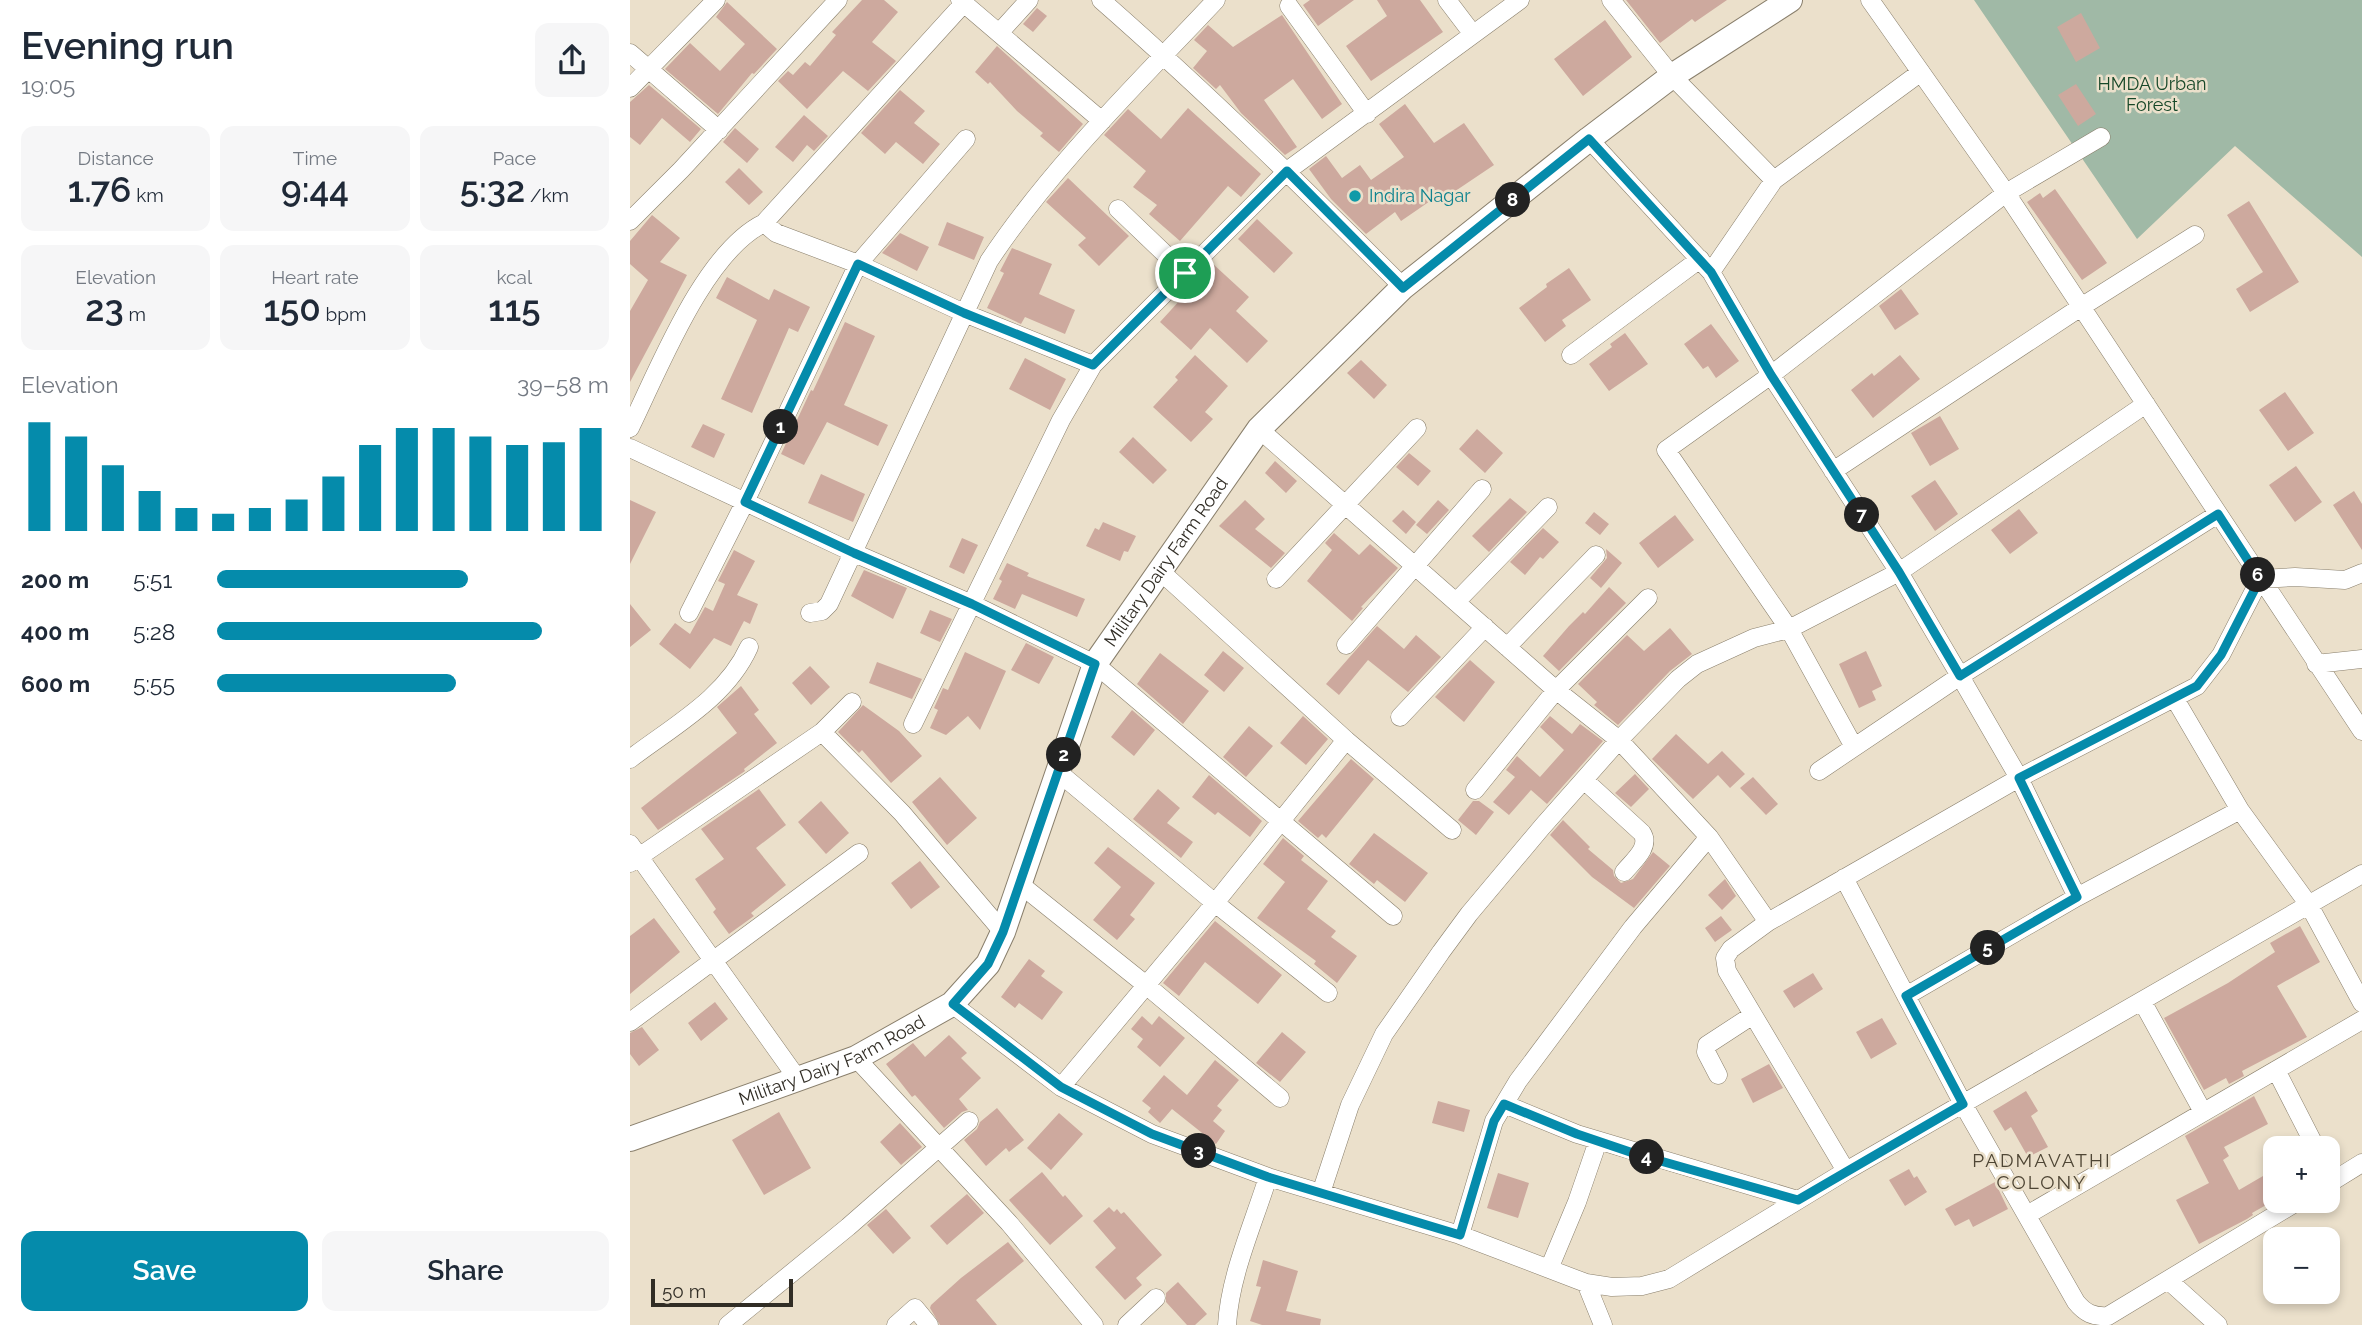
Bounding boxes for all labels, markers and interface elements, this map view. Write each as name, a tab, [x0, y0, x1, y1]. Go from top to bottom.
text: Evening run	[21, 23, 234, 68]
button: share	[535, 23, 609, 97]
text: 19:05	[21, 72, 75, 99]
park label: HMDA Urban Forest	[2098, 73, 2206, 115]
text: Distance	[78, 147, 154, 169]
text: Time	[293, 147, 337, 169]
text: Pace	[493, 147, 536, 169]
text: 1.76	[68, 169, 131, 210]
text: 9:44	[281, 169, 349, 210]
text: 5:32	[460, 169, 525, 210]
pin: 8	[1496, 182, 1530, 218]
text: km	[131, 184, 164, 206]
text: /km	[525, 184, 569, 206]
place label: Indira Nagar	[1369, 185, 1471, 206]
marker: Indira Nagar	[1347, 188, 1363, 204]
text: 8	[1507, 188, 1518, 210]
pin	[1155, 243, 1215, 303]
icon: arrive	[1166, 254, 1204, 292]
text: Elevation	[75, 266, 156, 288]
text: Heart rate	[271, 266, 359, 288]
text: kcal	[497, 266, 532, 288]
text: 23	[85, 288, 124, 329]
text: 150	[263, 288, 321, 329]
text: 115	[488, 288, 540, 329]
text: m	[124, 303, 146, 325]
text: bpm	[321, 303, 367, 325]
text: Elevation	[21, 371, 119, 398]
text: 39–58 m	[517, 371, 609, 398]
pin: 1	[764, 410, 798, 444]
text: 1	[776, 415, 785, 437]
street label: Military Dairy Farm Road	[1099, 473, 1232, 650]
pin: 7	[1844, 498, 1880, 532]
text: 7	[1856, 503, 1867, 525]
pin: 6	[2240, 558, 2276, 592]
text: 6	[2252, 563, 2263, 585]
text: 200 m	[21, 566, 89, 593]
text: 5:51	[133, 566, 172, 593]
text: 400 m	[21, 618, 89, 645]
text: 5:28	[133, 618, 175, 645]
text: 600 m	[21, 670, 90, 697]
text: 5:55	[133, 670, 175, 697]
pin: 2	[1046, 738, 1082, 772]
text: 2	[1058, 743, 1069, 765]
pin: 5	[1970, 930, 2006, 965]
text: 5	[1982, 936, 1993, 958]
street label: Military Dairy Farm Road	[736, 1010, 929, 1109]
pin: 3	[1182, 1134, 1216, 1168]
map controls	[2263, 1136, 2340, 1304]
button: +	[2263, 1136, 2340, 1213]
text: 3	[1193, 1139, 1204, 1161]
pin: 4	[1630, 1140, 1664, 1174]
text: 4	[1641, 1145, 1652, 1167]
district label: PADMAVATHI COLONY	[1972, 1149, 2112, 1193]
button: −	[2263, 1227, 2340, 1304]
button: Save	[21, 1231, 308, 1311]
button: Share	[322, 1231, 609, 1311]
scale bar	[651, 1276, 793, 1308]
text: 50 m	[662, 1280, 706, 1302]

